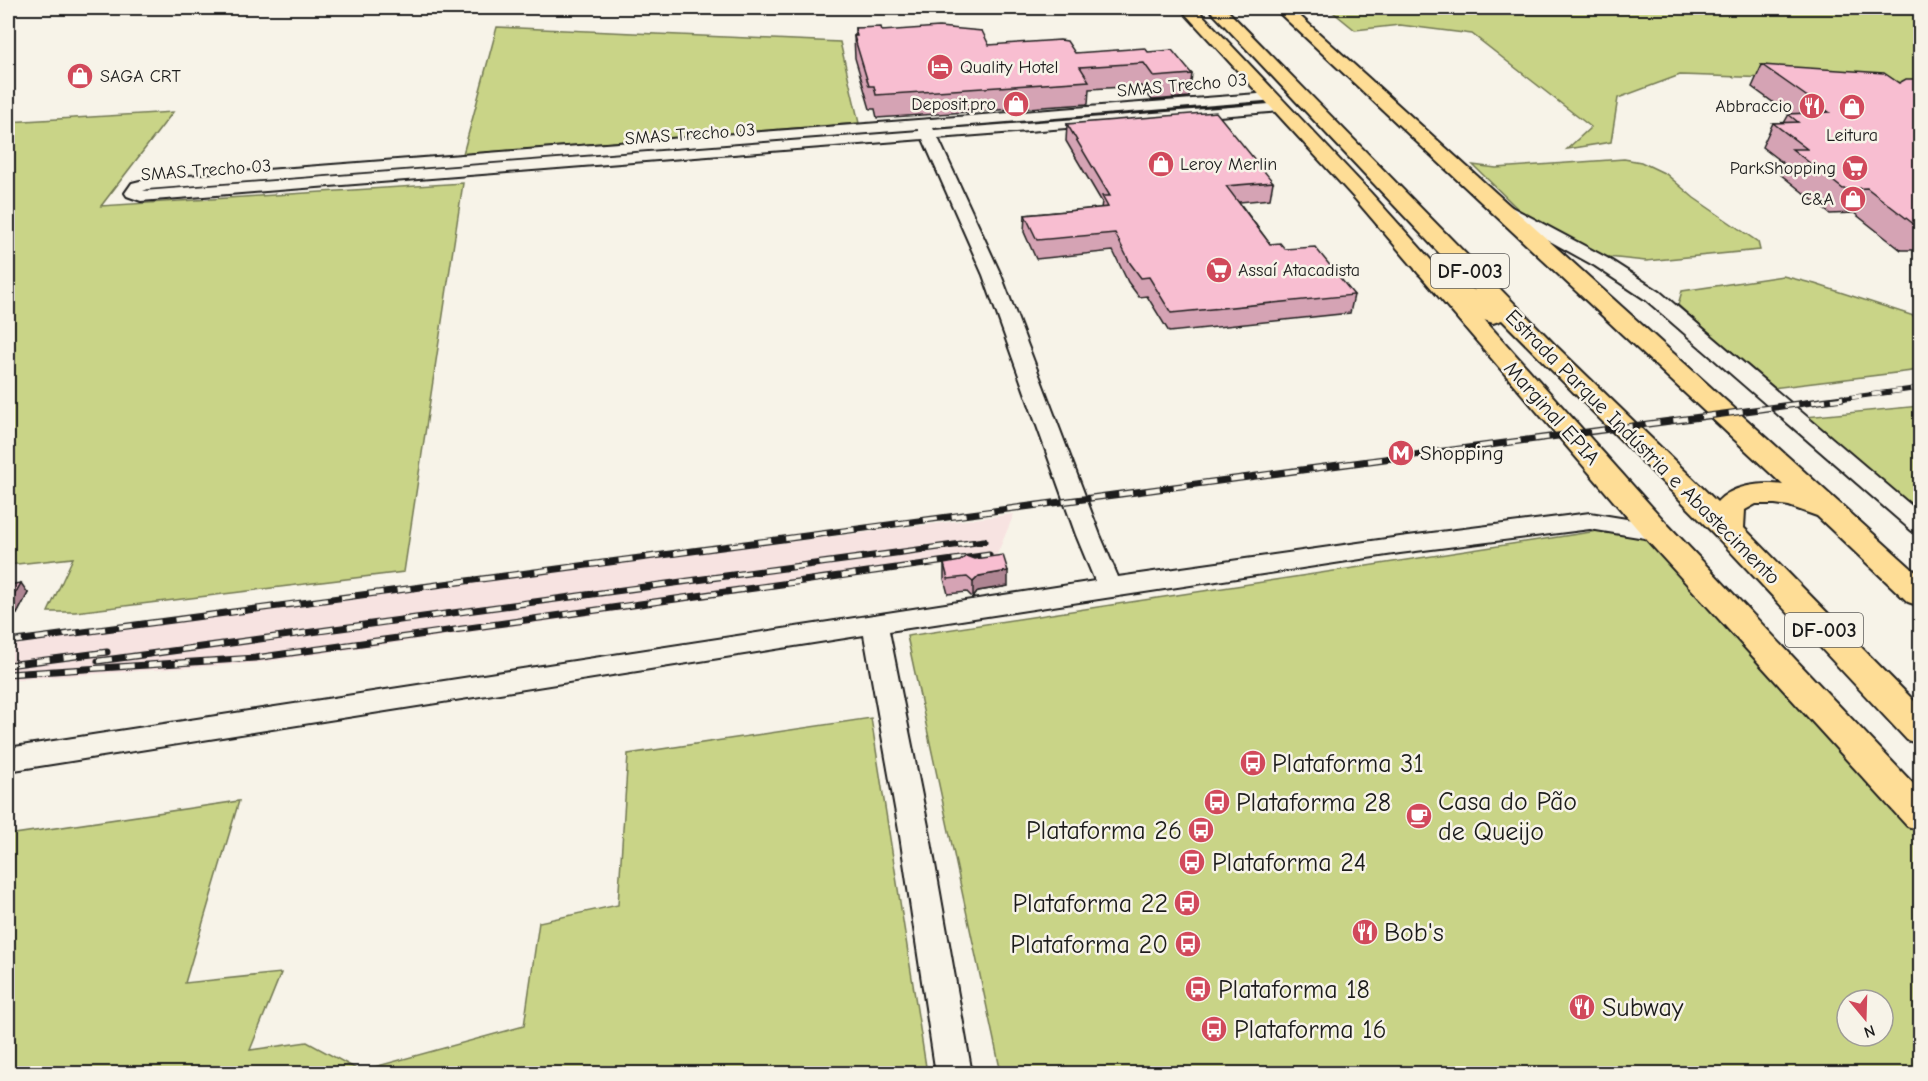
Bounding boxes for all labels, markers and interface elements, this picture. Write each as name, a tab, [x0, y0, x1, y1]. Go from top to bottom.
hotel icon: Quality Hotel	[925, 52, 955, 82]
place label: Quality Hotel	[960, 57, 1058, 78]
shop icon: SAGA CRT	[65, 61, 95, 91]
place label: SAGA CRT	[100, 66, 181, 87]
street label: SMAS Trecho 03	[1116, 69, 1248, 102]
shop icon: Deposit.pro	[1001, 89, 1031, 119]
restaurant icon: Abbraccio	[1797, 91, 1827, 121]
shop icon: Leitura	[1837, 92, 1867, 122]
place label: Deposit.pro	[911, 94, 996, 115]
place label: Abbraccio	[1715, 96, 1792, 117]
street label: SMAS Trecho 03	[624, 119, 756, 150]
place label: Leitura	[1826, 125, 1878, 146]
shop icon: Leroy Merlin	[1146, 149, 1176, 179]
supermarket icon: ParkShopping	[1840, 153, 1870, 183]
place label: Leroy Merlin	[1180, 154, 1277, 175]
street label: SMAS Trecho 03	[140, 155, 272, 186]
place label: ParkShopping	[1730, 158, 1836, 179]
shop icon: C&A	[1838, 184, 1868, 214]
place label: C&A	[1801, 189, 1834, 210]
road number: DF-003	[1431, 254, 1509, 288]
supermarket icon: Assaí Atacadista	[1204, 255, 1234, 285]
place label: Assaí Atacadista	[1238, 260, 1360, 281]
street label: Estrada Parque Indústria e Abastecimento	[1501, 305, 1785, 589]
street label: Marginal EPIA	[1499, 356, 1605, 470]
metro station icon: Shopping	[1386, 438, 1416, 468]
place label: Shopping	[1420, 441, 1504, 465]
road number: DF-003	[1785, 613, 1863, 647]
bus stop icon: Plataforma 31	[1238, 748, 1268, 778]
place label: Plataforma 31	[1272, 749, 1424, 779]
bus stop icon: Plataforma 28	[1202, 787, 1232, 817]
place label: Casa do Pão de Queijo	[1438, 787, 1577, 847]
place label: Plataforma 28	[1236, 788, 1391, 818]
cafe icon: Casa do Pão de Queijo	[1404, 801, 1434, 831]
bus stop icon: Plataforma 26	[1186, 815, 1216, 845]
place label: Plataforma 26	[1026, 816, 1182, 846]
bus stop icon: Plataforma 24	[1177, 847, 1207, 877]
place label: Plataforma 24	[1212, 848, 1366, 878]
bus stop icon: Plataforma 22	[1172, 888, 1202, 918]
place label: Plataforma 22	[1013, 889, 1168, 919]
restaurant icon: Bob's	[1350, 917, 1380, 947]
place label: Bob's	[1384, 918, 1444, 948]
bus stop icon: Plataforma 20	[1173, 929, 1203, 959]
place label: Plataforma 20	[1010, 930, 1168, 960]
bus stop icon: Plataforma 18	[1183, 974, 1213, 1004]
place label: Plataforma 18	[1218, 975, 1370, 1005]
north arrow	[1835, 988, 1895, 1048]
restaurant icon: Subway	[1567, 992, 1597, 1022]
place label: Subway	[1602, 993, 1684, 1023]
bus stop icon: Plataforma 16	[1199, 1014, 1229, 1044]
place label: Plataforma 16	[1234, 1015, 1387, 1045]
text: N	[1862, 1021, 1877, 1041]

